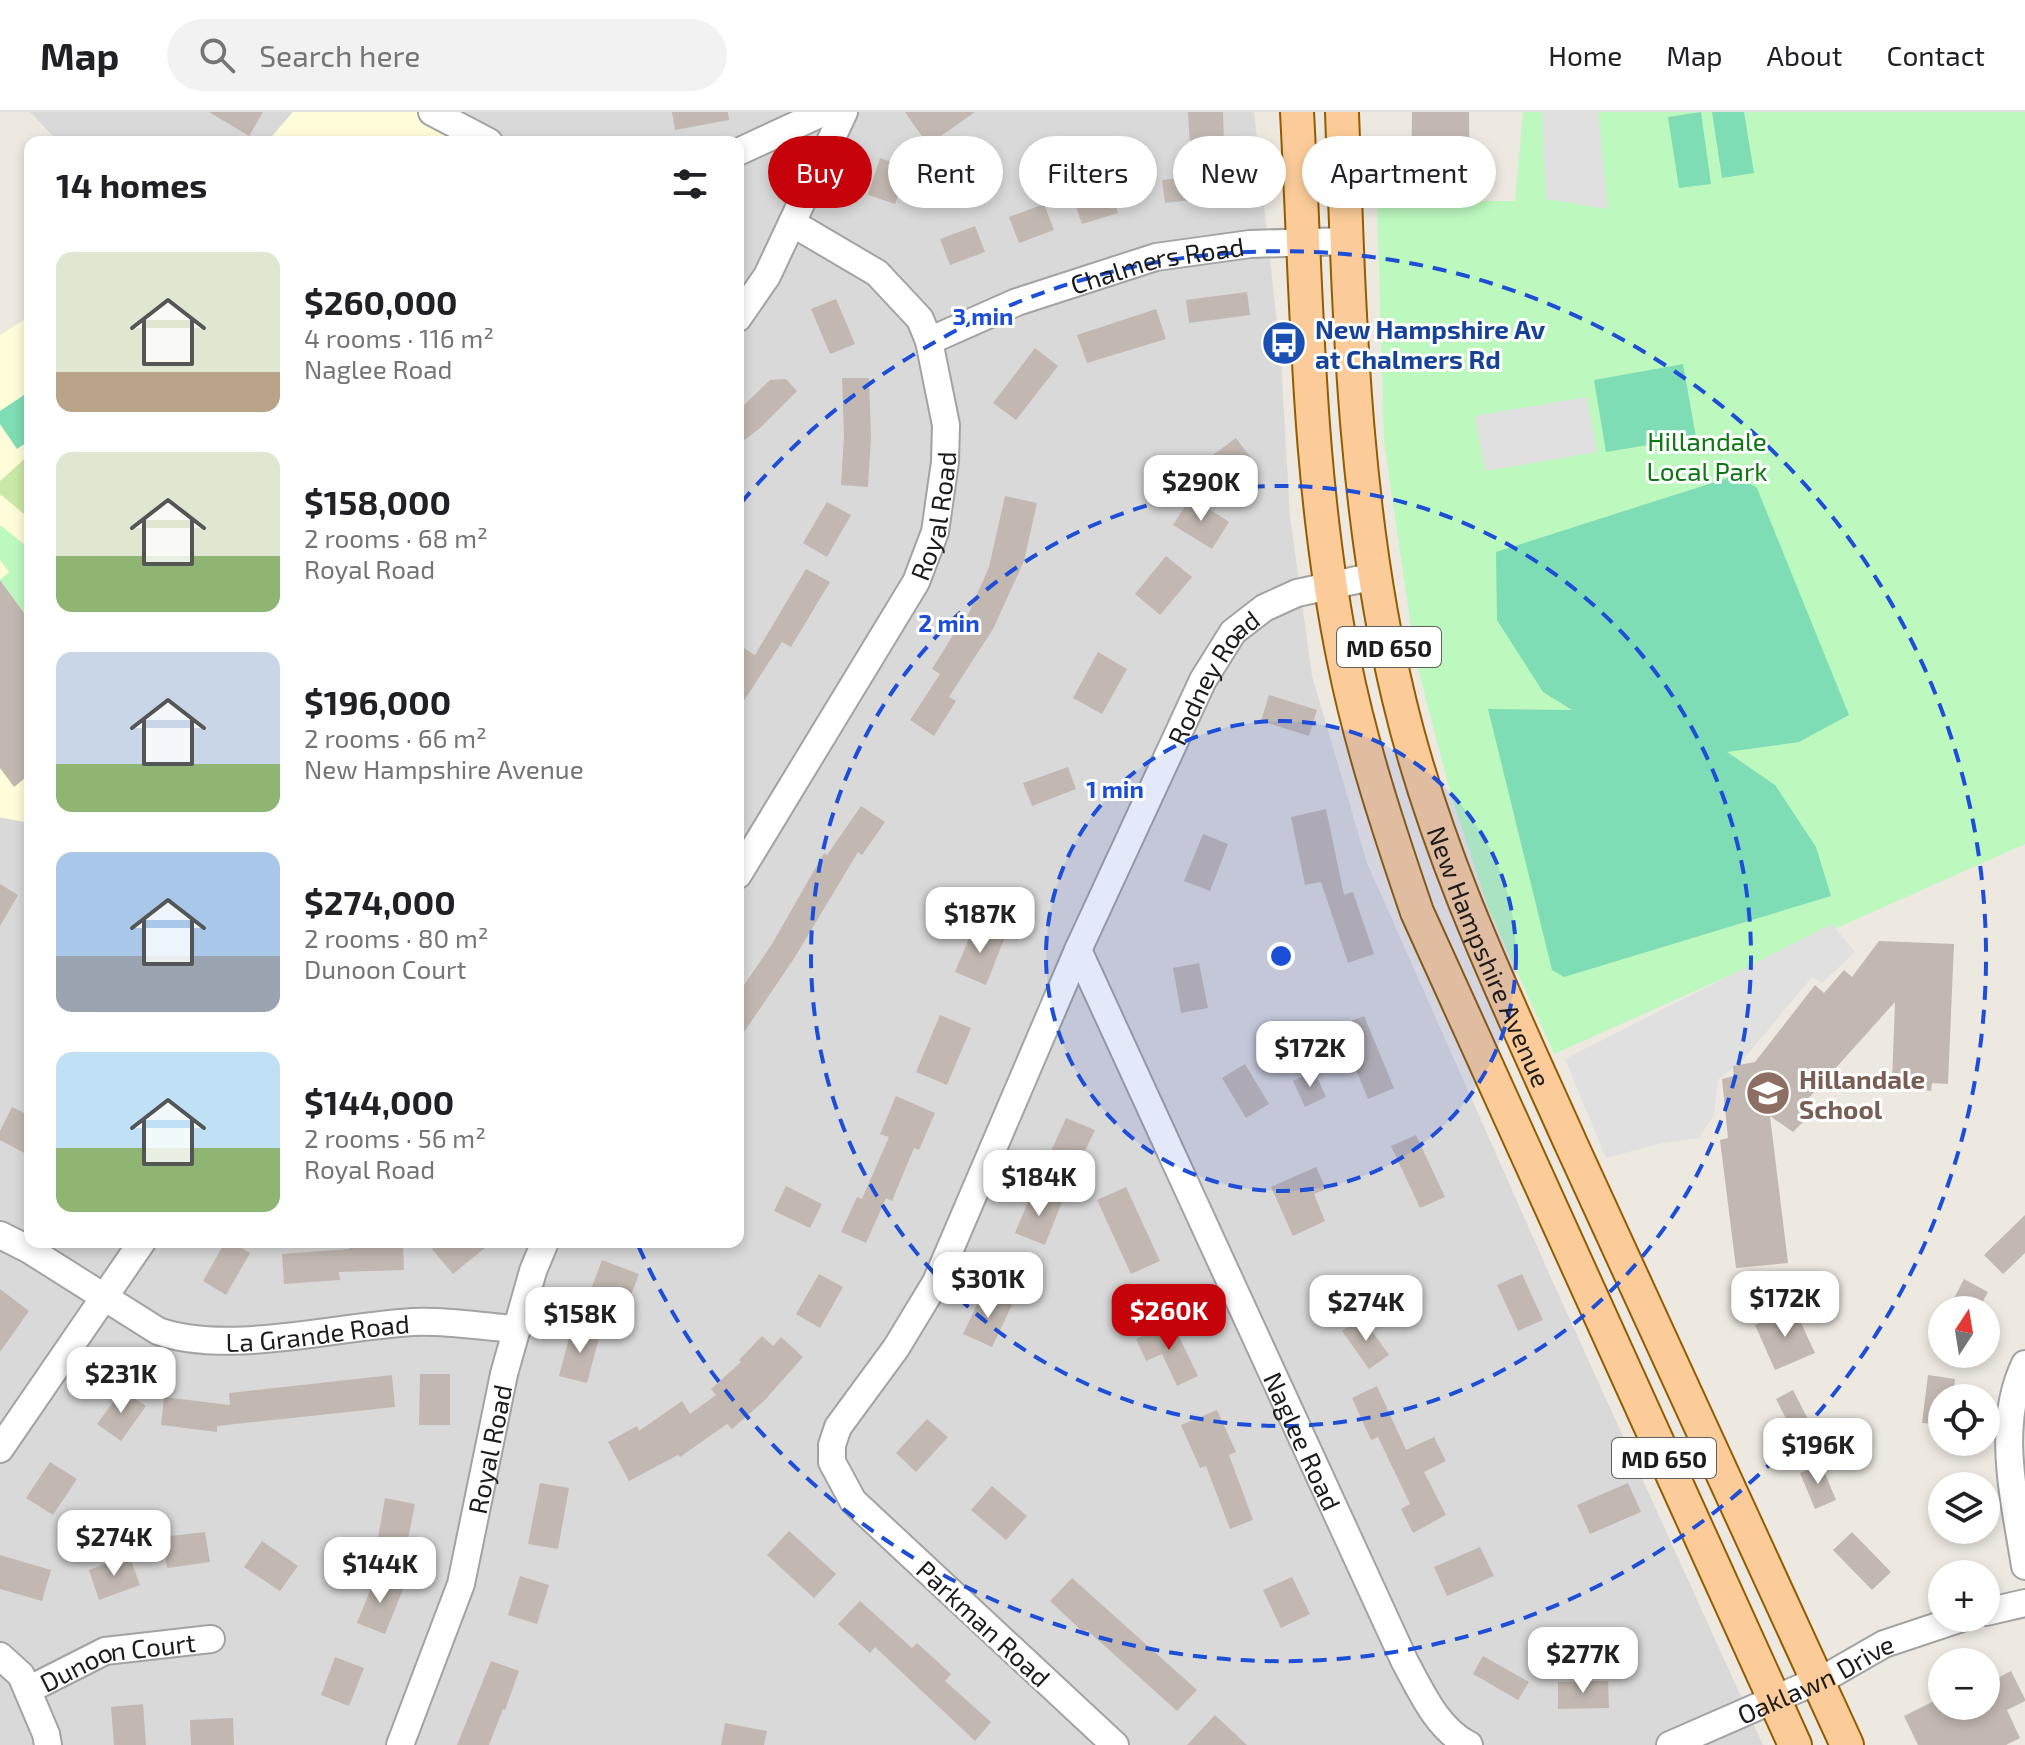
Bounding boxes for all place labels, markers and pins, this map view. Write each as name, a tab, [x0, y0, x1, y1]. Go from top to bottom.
place label: New Hampshire Av at Chalmers Rd	[1315, 313, 1545, 374]
bus stop icon: New Hampshire Av at Chalmers Rd	[1260, 319, 1308, 367]
pin: $290K	[1145, 455, 1257, 523]
pin: $187K	[924, 887, 1036, 955]
centre of rings	[1267, 942, 1295, 970]
pin: $172K	[1254, 1021, 1366, 1089]
place label: Hillandale School	[1799, 1063, 1925, 1124]
school or university icon: Hillandale School	[1744, 1069, 1792, 1117]
pin: $184K	[983, 1150, 1095, 1218]
pin: $301K	[932, 1252, 1044, 1320]
pin: $172K	[1729, 1271, 1841, 1339]
pin: $274K	[1310, 1275, 1422, 1343]
pin: $260K	[1113, 1284, 1225, 1352]
pin: $158K	[524, 1287, 636, 1355]
pin: $231K	[65, 1347, 177, 1415]
pin: $196K	[1762, 1418, 1874, 1486]
pin: $274K	[58, 1510, 170, 1578]
pin: $144K	[324, 1537, 436, 1605]
pin: $277K	[1527, 1627, 1639, 1695]

